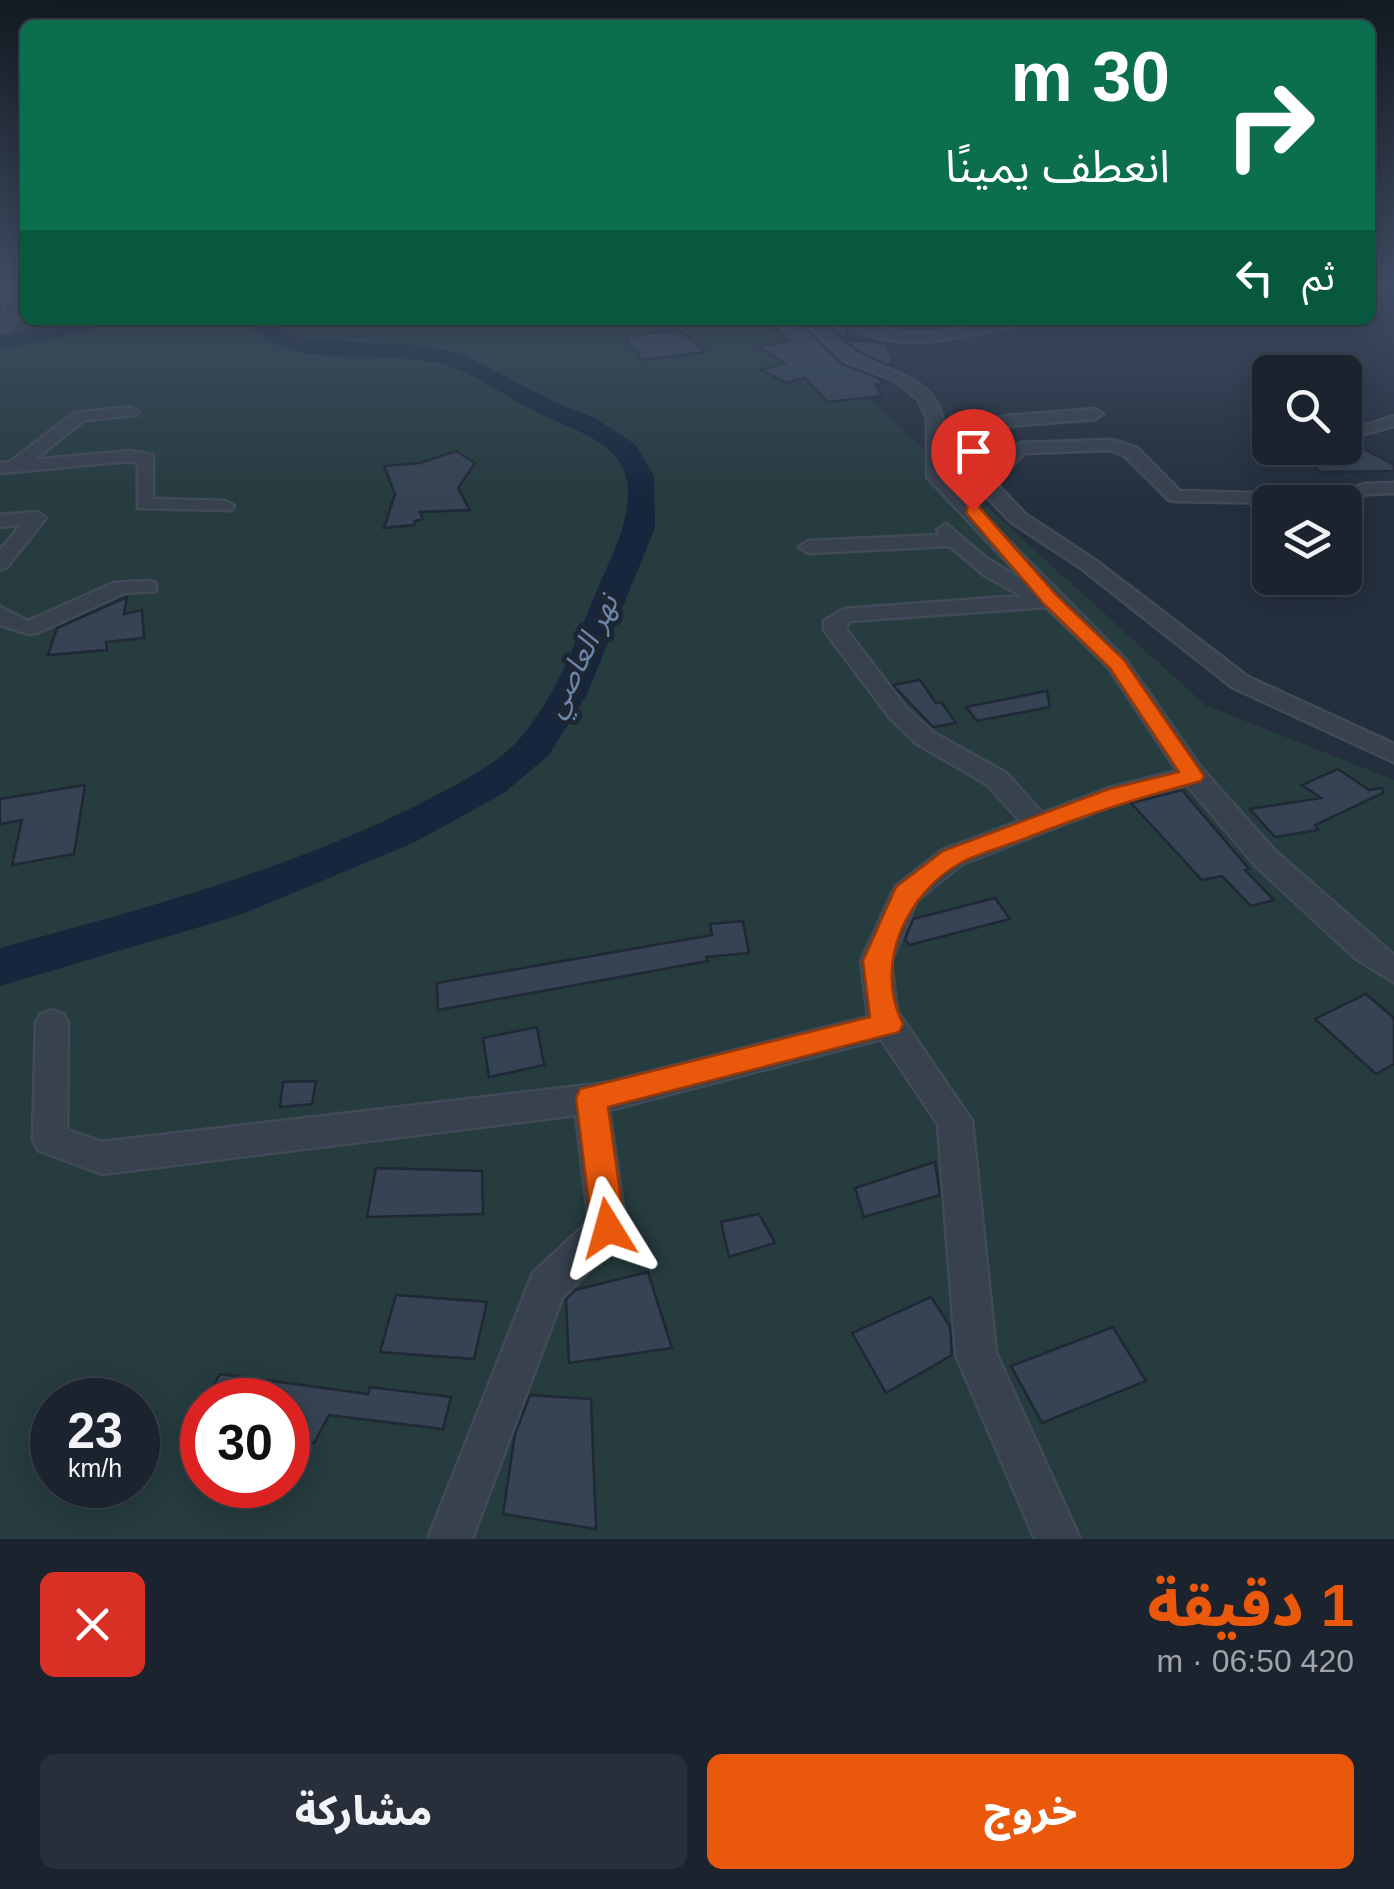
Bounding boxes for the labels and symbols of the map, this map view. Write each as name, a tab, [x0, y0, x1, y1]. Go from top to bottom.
pin	[931, 409, 1016, 512]
water label: نهر العاصي	[537, 587, 632, 725]
position arrow	[556, 1176, 660, 1280]
speed limit sign: 30	[180, 1378, 310, 1508]

